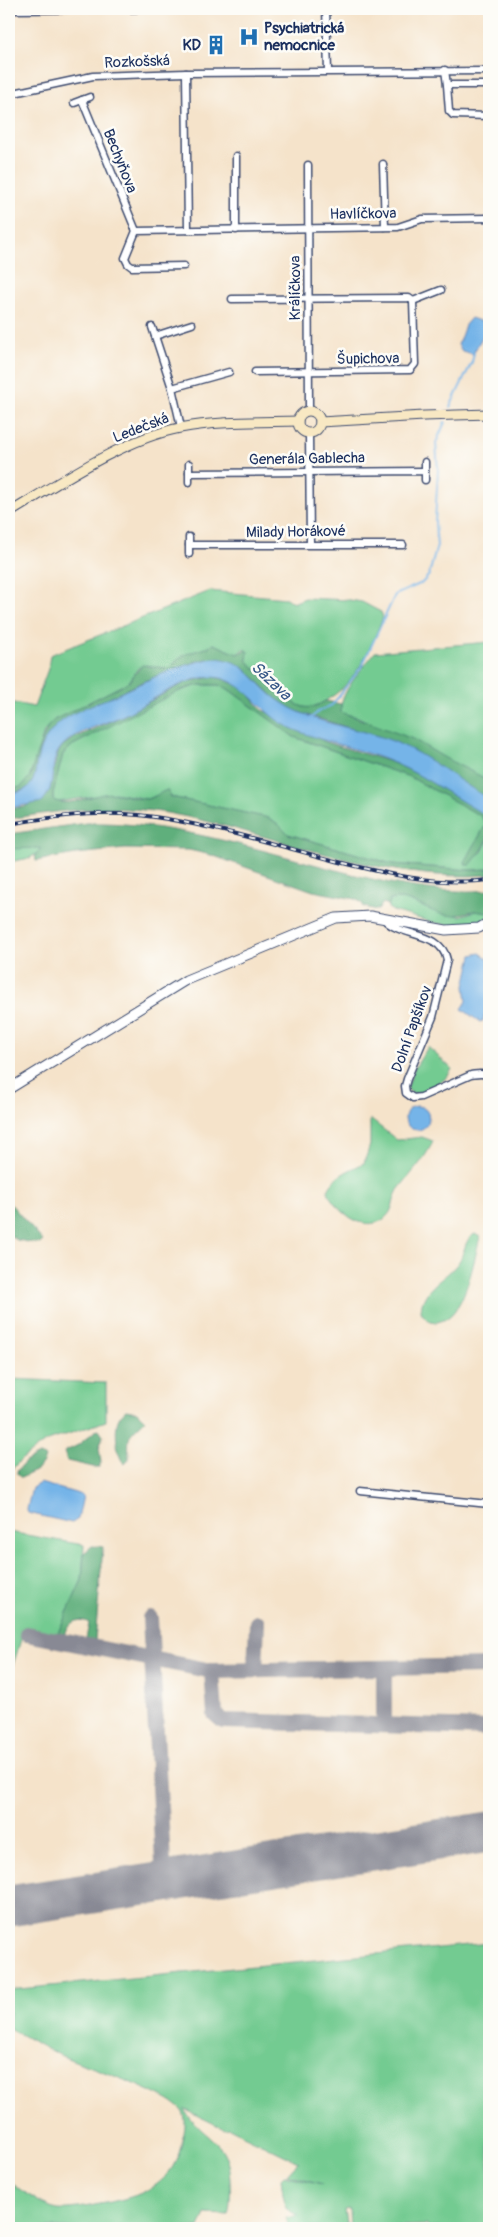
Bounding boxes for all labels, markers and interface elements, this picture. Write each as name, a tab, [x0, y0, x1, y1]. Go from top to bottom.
place label: Psychiatrická nemocnice	[264, 19, 344, 55]
hospital icon: Psychiatrická nemocnice	[238, 26, 260, 48]
building icon: KD	[205, 34, 227, 56]
place label: KD	[183, 36, 202, 55]
street label: Rozkošská	[104, 51, 170, 73]
street label: Bechyňova	[99, 126, 141, 196]
street label: Havlíčkova	[329, 204, 397, 224]
street label: Králíčkova	[286, 255, 305, 320]
street label: Šupichova	[337, 349, 399, 369]
street label: Ledečská	[110, 409, 172, 447]
street label: Generála Gablecha	[249, 448, 365, 470]
street label: Milady Horákové	[246, 522, 346, 542]
water label: Sázava	[247, 657, 296, 706]
street label: Dolní Papšíkov	[388, 983, 437, 1075]

